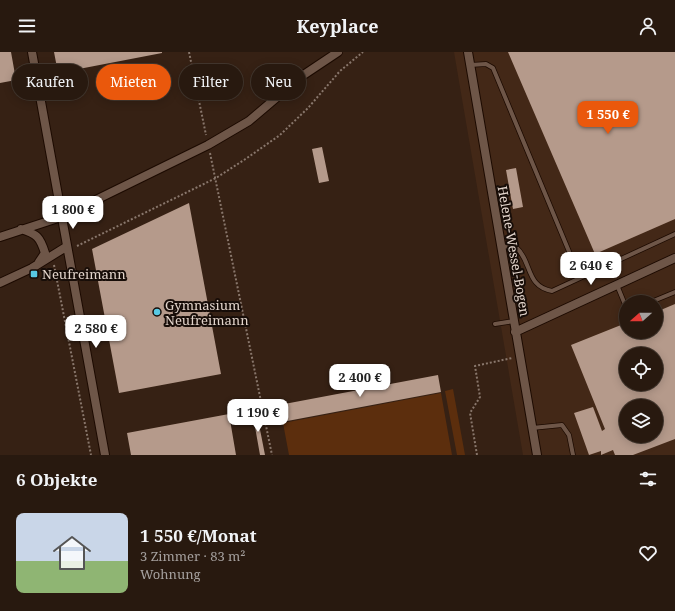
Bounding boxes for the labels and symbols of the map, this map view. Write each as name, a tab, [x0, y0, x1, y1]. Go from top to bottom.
pin: 1 550 €	[571, 101, 645, 135]
street label: Helene-Wessel-Bogen	[494, 184, 534, 318]
pin: 1 800 €	[36, 196, 110, 230]
pin: 2 640 €	[554, 252, 628, 286]
place label: Neufreimann	[42, 265, 126, 283]
marker: Neufreimann	[29, 269, 39, 279]
north arrow	[619, 295, 663, 339]
place label: Gymnasium Neufreimann	[165, 296, 249, 329]
marker: Gymnasium Neufreimann	[152, 307, 162, 317]
pin: 2 580 €	[59, 315, 133, 349]
pin: 2 400 €	[323, 364, 397, 398]
pin: 1 190 €	[221, 399, 295, 433]

